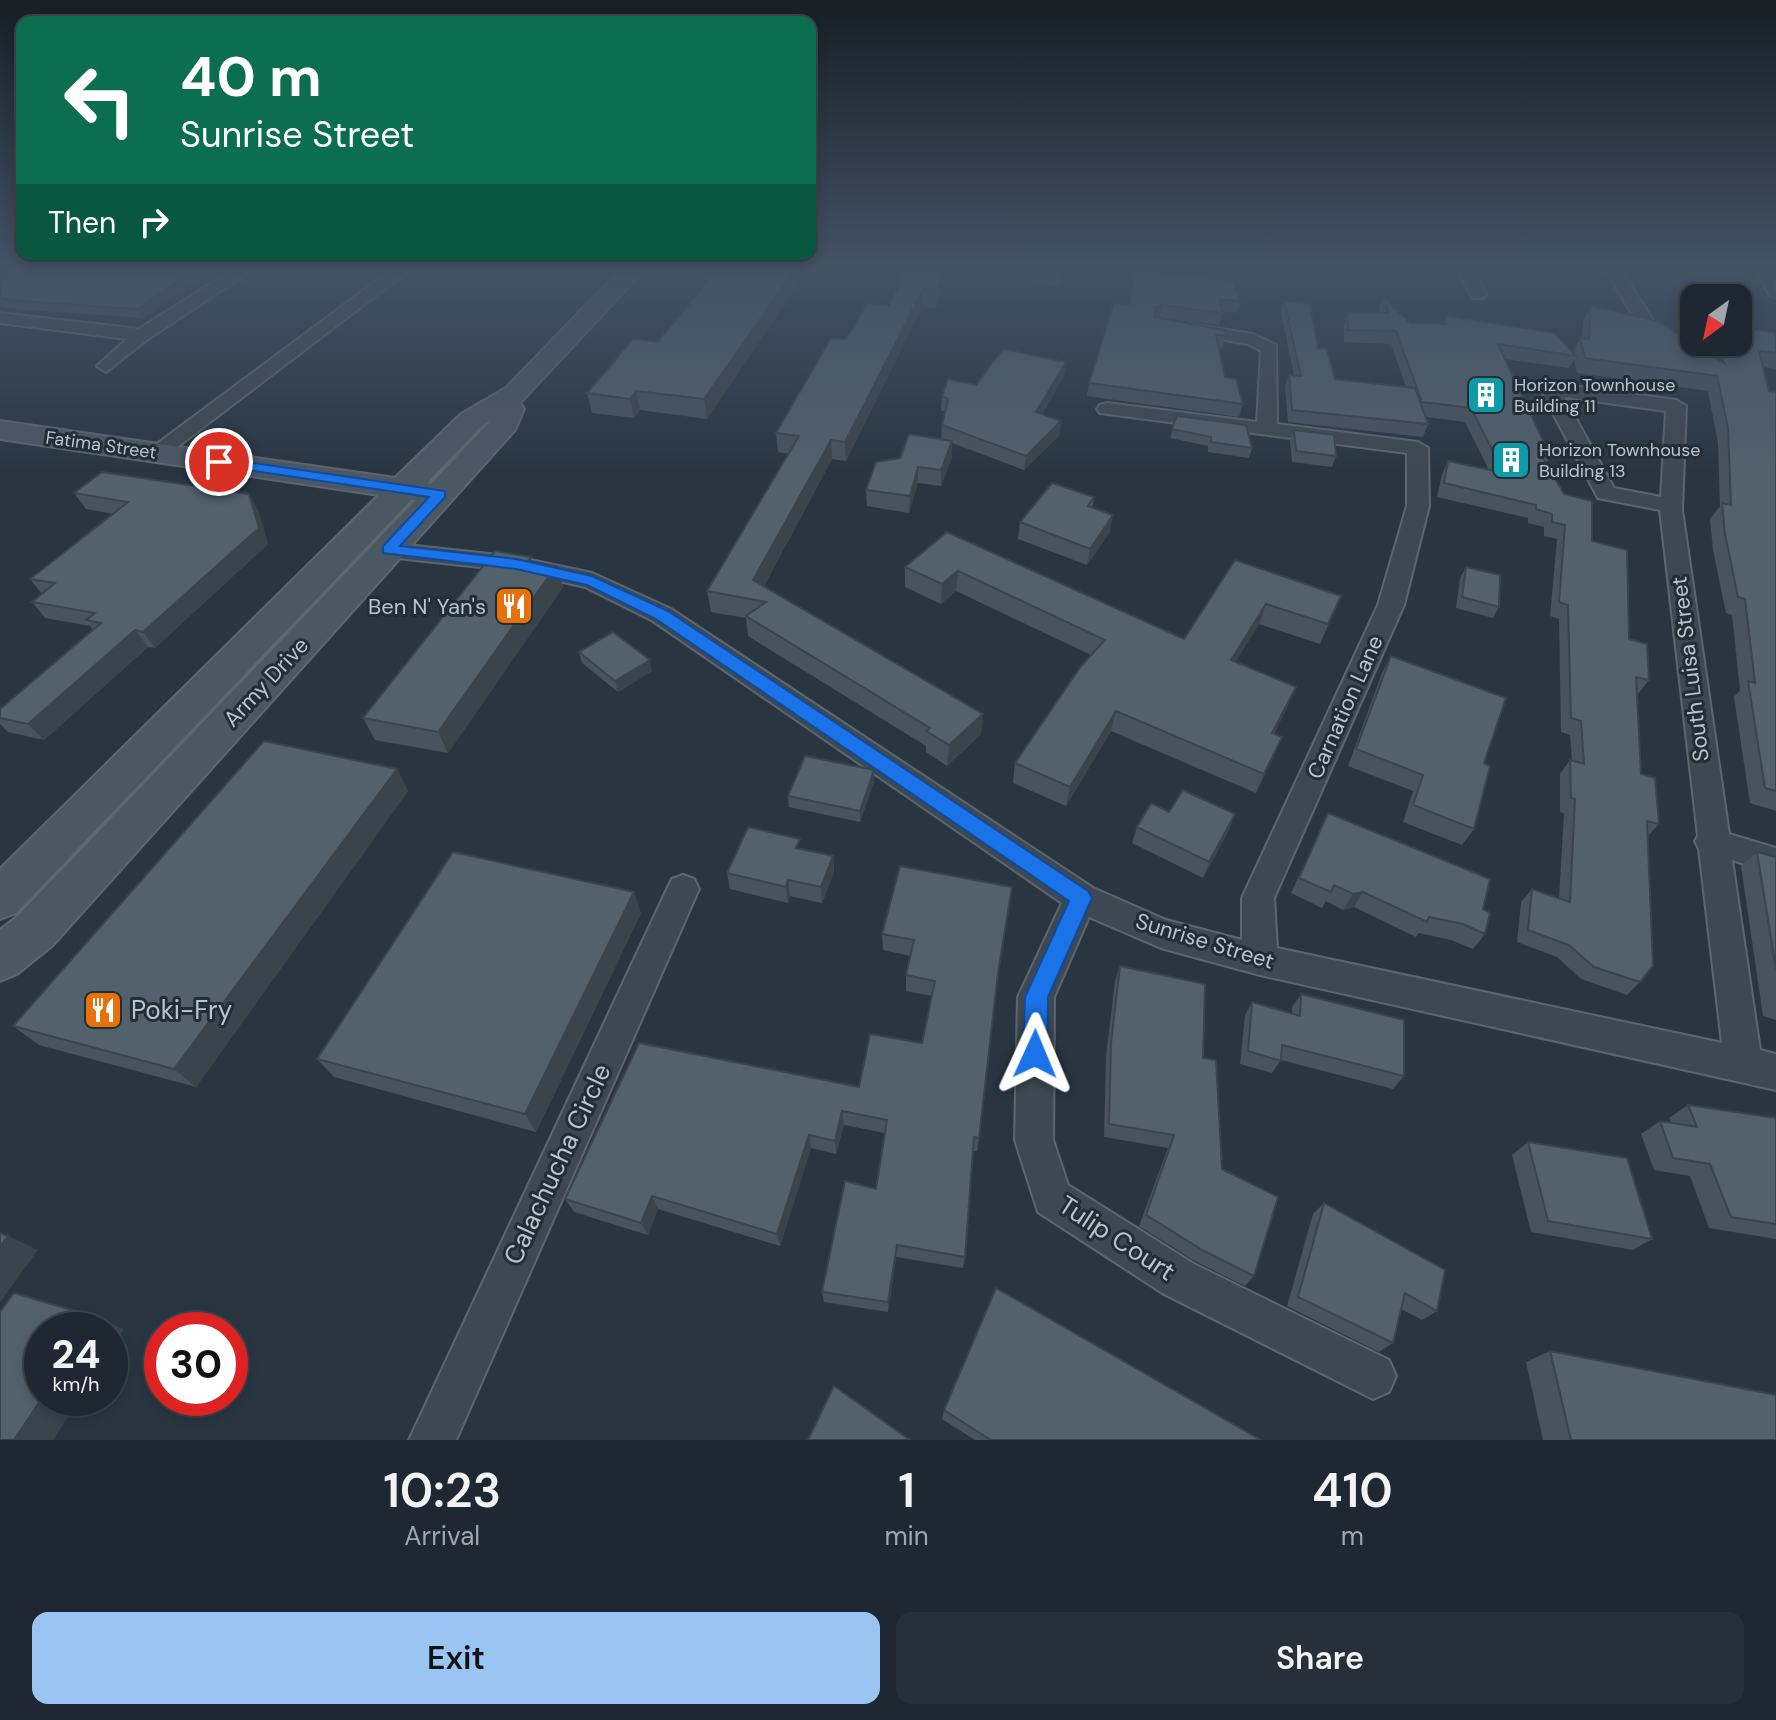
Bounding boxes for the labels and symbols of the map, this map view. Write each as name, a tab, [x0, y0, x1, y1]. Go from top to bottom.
north arrow	[1680, 284, 1752, 356]
place label: Horizon Townhouse Building 11	[1514, 373, 1675, 418]
building icon: Horizon Townhouse Building 11	[1465, 374, 1507, 416]
street label: Fatima Street	[44, 425, 158, 465]
pin	[185, 428, 253, 496]
place label: Horizon Townhouse Building 13	[1539, 438, 1700, 483]
building icon: Horizon Townhouse Building 13	[1490, 439, 1532, 481]
street label: South Luisa Street	[1664, 575, 1716, 763]
restaurant icon: Ben N' Yan's	[493, 585, 535, 627]
place label: Ben N' Yan's	[368, 592, 486, 621]
street label: Army Drive	[217, 631, 315, 733]
street label: Carnation Lane	[1300, 631, 1390, 783]
street label: Sunrise Street	[1132, 906, 1278, 976]
restaurant icon: Poki-Fry	[82, 989, 124, 1031]
place label: Poki-Fry	[131, 993, 232, 1027]
position arrow	[993, 1012, 1077, 1096]
street label: Calachucha Circle	[496, 1058, 618, 1270]
street label: Tulip Court	[1052, 1188, 1182, 1288]
speed limit sign: 30	[144, 1312, 248, 1416]

